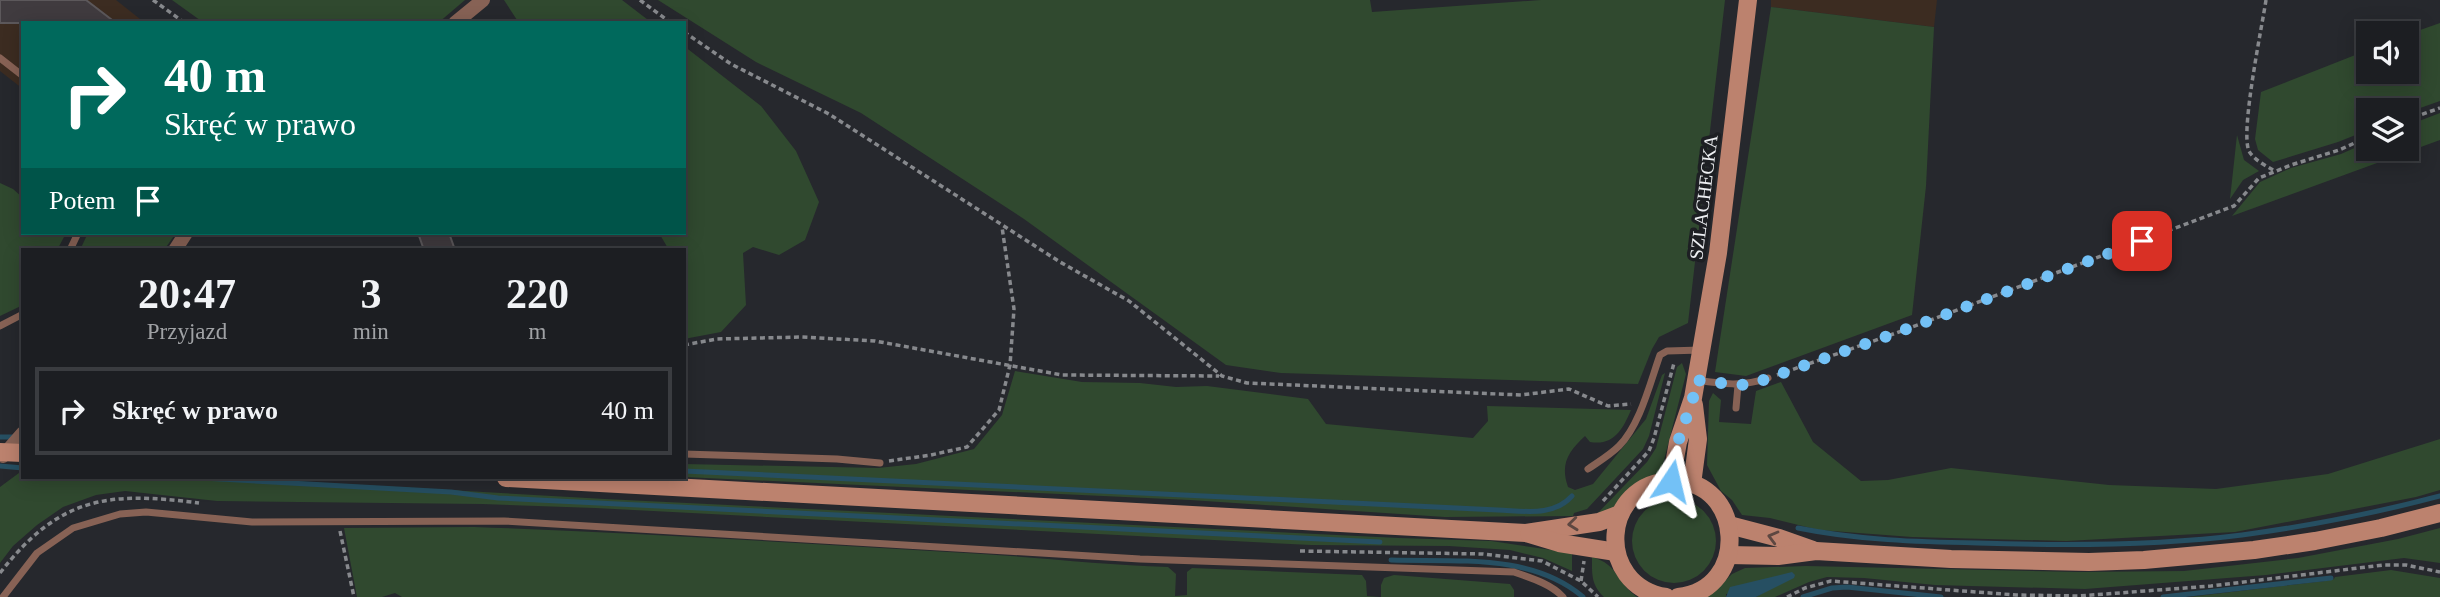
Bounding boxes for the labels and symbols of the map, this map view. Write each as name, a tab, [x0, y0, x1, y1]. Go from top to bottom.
street label: SZLACHECKA	[1685, 133, 1722, 261]
pin	[2112, 211, 2172, 271]
position arrow	[1634, 444, 1708, 518]
one-way arrow	[1567, 517, 1579, 532]
one-way arrow	[1767, 530, 1779, 545]

